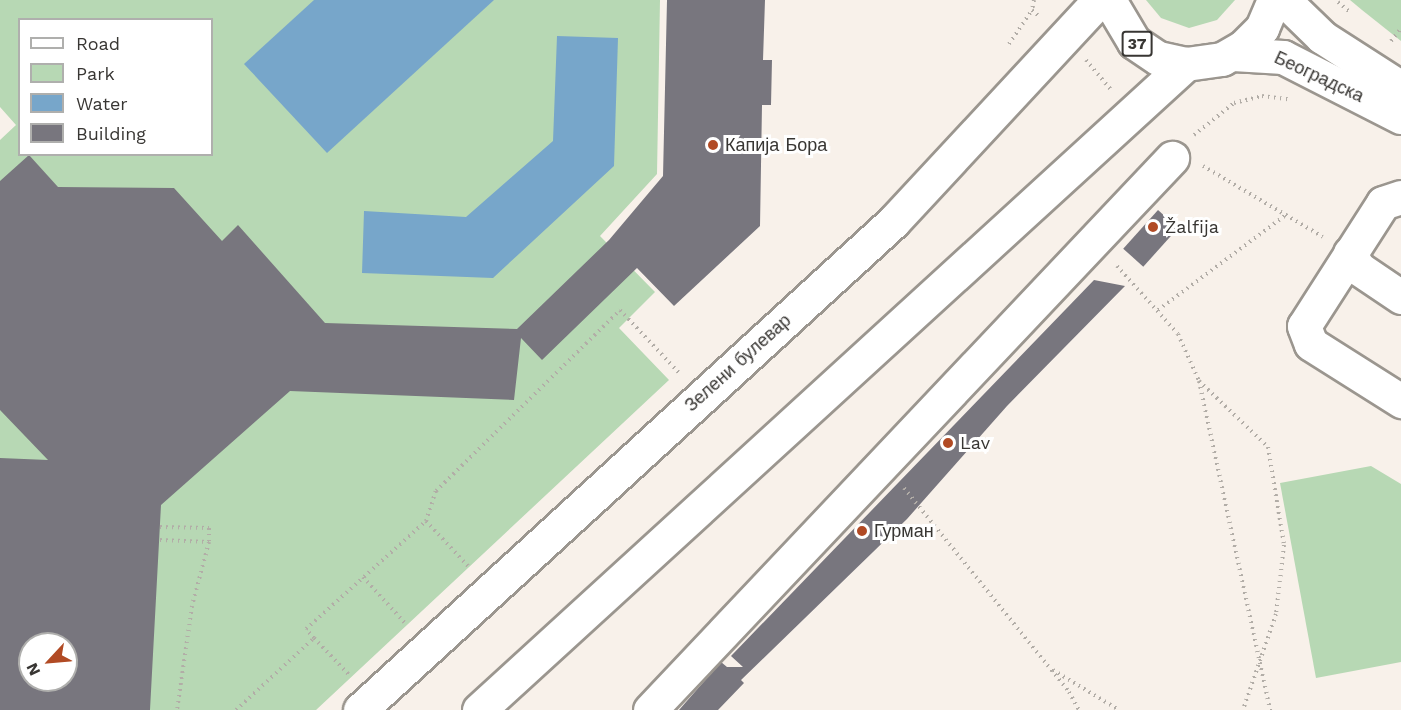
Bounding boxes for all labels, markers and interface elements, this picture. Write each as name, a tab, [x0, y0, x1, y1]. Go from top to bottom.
legend	[18, 18, 213, 156]
road number: 37	[1120, 31, 1154, 57]
text: Road	[76, 33, 120, 54]
street label: Београдска	[1271, 47, 1367, 107]
text: Park	[76, 63, 115, 84]
text: Water	[76, 93, 128, 114]
text: Building	[76, 123, 146, 144]
place label: Капија Бора	[725, 134, 827, 156]
marker: Капија Бора	[706, 138, 720, 152]
place label: Žalfija	[1165, 216, 1219, 238]
marker: Žalfija	[1146, 220, 1160, 234]
street label: Зелени булевар	[680, 310, 796, 416]
place label: Lav	[960, 432, 990, 454]
marker: Lav	[941, 436, 955, 450]
place label: Гурман	[874, 520, 934, 542]
marker: Гурман	[855, 524, 869, 538]
north arrow	[18, 632, 78, 692]
text: N	[22, 660, 44, 679]

